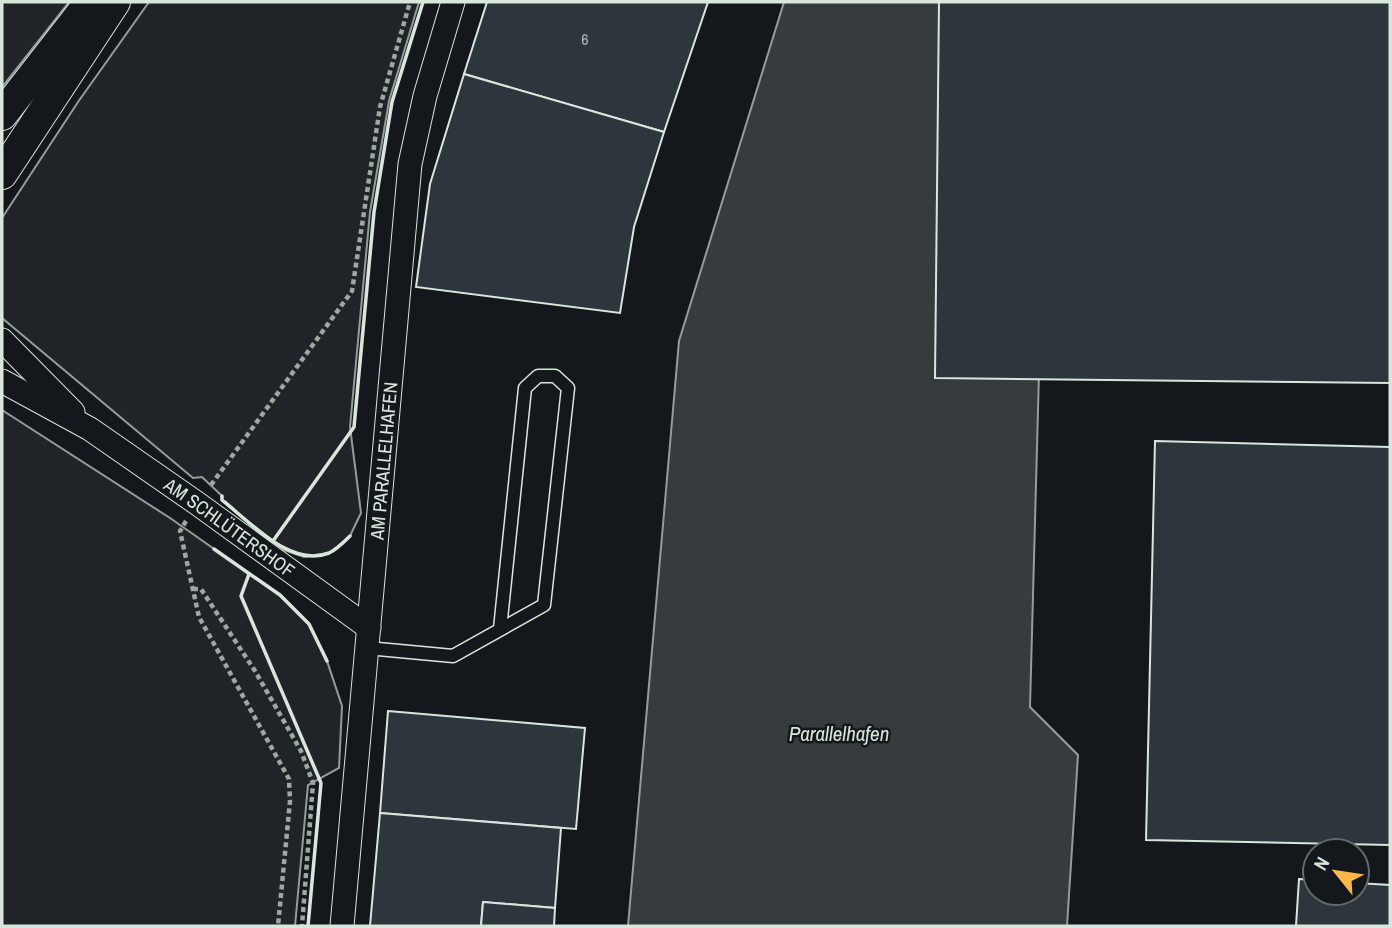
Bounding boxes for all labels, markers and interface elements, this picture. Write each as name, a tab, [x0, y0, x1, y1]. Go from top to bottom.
house number: 6	[581, 28, 589, 50]
street label: AM PARALLELHAFEN	[363, 381, 403, 542]
street label: AM SCHLÜTERSHOF	[158, 471, 300, 583]
water label: Parallelhafen	[789, 719, 889, 748]
north arrow	[1301, 837, 1371, 907]
text: N	[1307, 852, 1335, 875]

